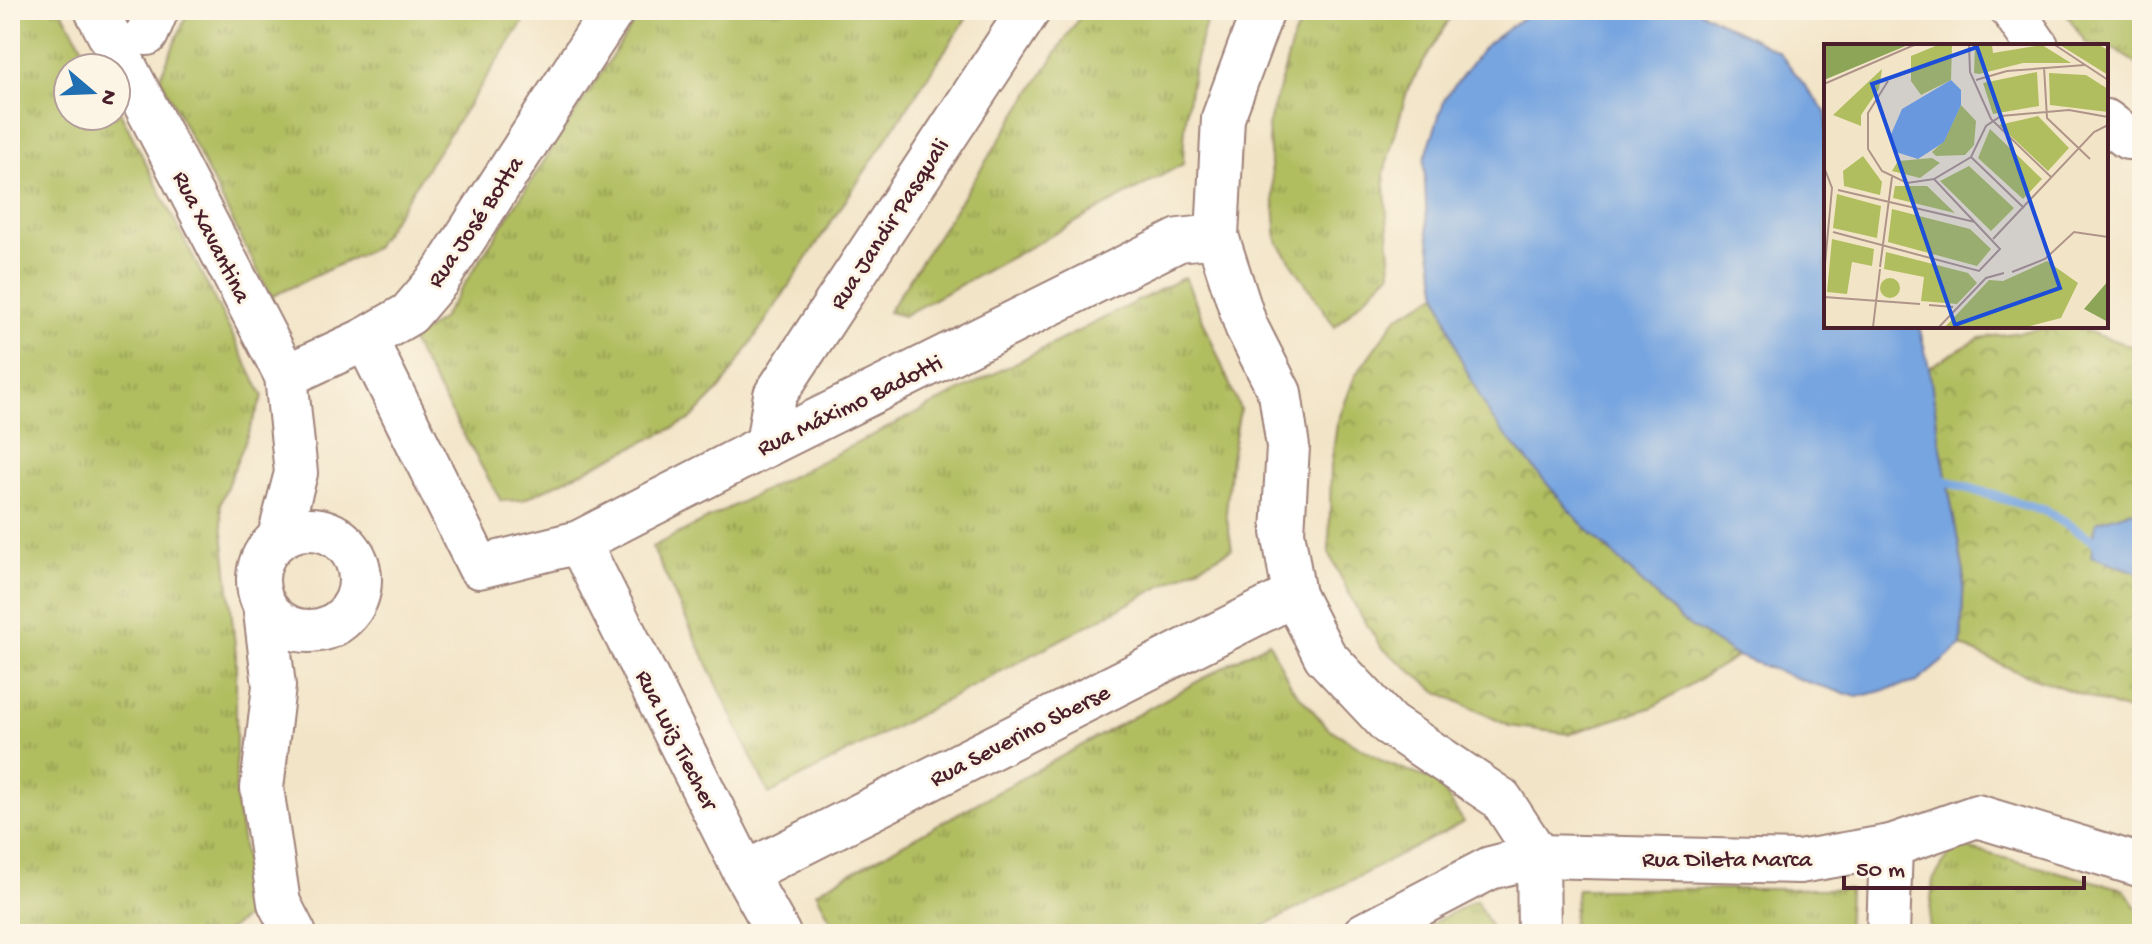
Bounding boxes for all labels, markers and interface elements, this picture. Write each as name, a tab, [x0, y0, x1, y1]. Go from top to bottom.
inset map	[1824, 44, 2108, 328]
north arrow	[52, 52, 132, 132]
text: N	[92, 86, 122, 108]
street label: Rua Jandir Pasquali	[825, 134, 957, 316]
street label: Rua José Botta	[422, 151, 532, 294]
street label: Rua Xavantina	[164, 167, 256, 309]
street label: Rua Máximo Badotti	[753, 350, 948, 465]
street label: Rua Luiz Tiecher	[627, 666, 724, 818]
street label: Rua Severino Sberse	[926, 679, 1116, 795]
scale bar	[1844, 840, 2084, 890]
street label: Rua Dileta Marca	[1642, 847, 1813, 876]
text: 50 m	[1856, 857, 1905, 886]

